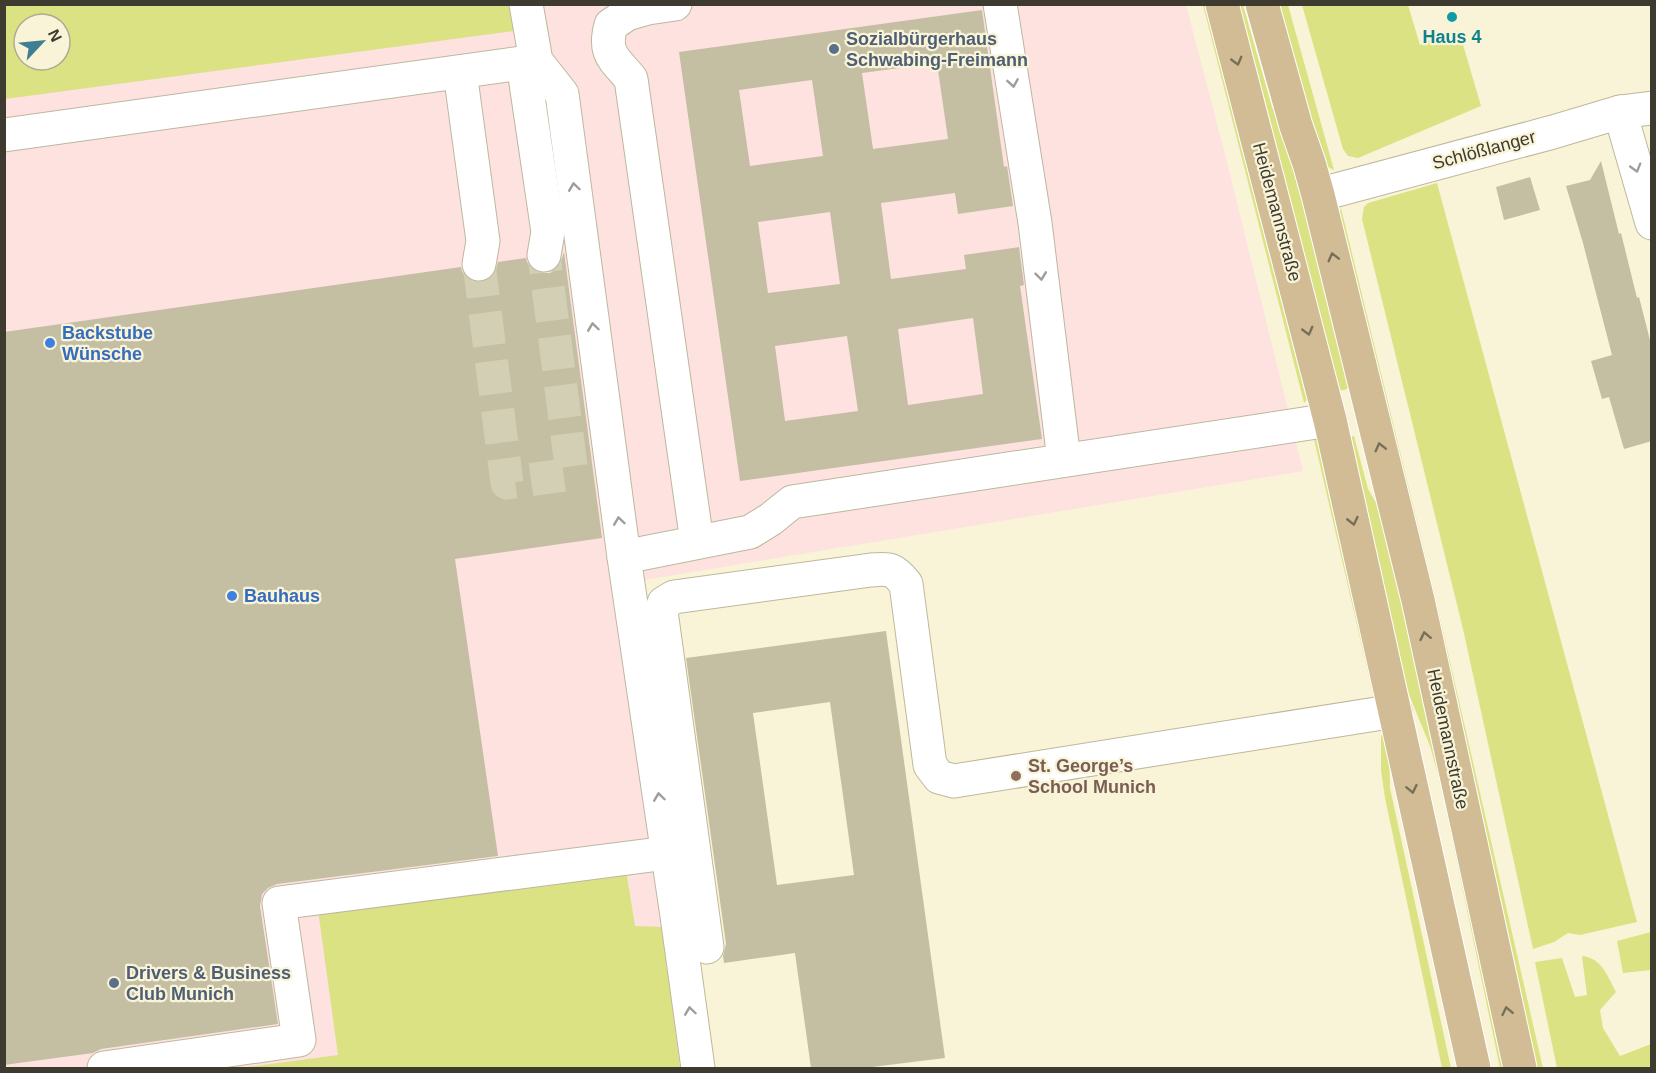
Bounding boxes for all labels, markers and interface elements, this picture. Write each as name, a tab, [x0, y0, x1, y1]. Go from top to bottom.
marker: Haus 4	[1445, 10, 1459, 24]
north arrow	[12, 12, 72, 72]
text: N	[45, 27, 65, 45]
place label: Haus 4	[1422, 27, 1482, 47]
place label: Sozialbürgerhaus Schwabing-Freimann	[846, 29, 1028, 70]
marker: Sozialbürgerhaus Schwabing-Freimann	[827, 42, 841, 56]
one-way arrow	[1230, 55, 1242, 66]
one-way arrow	[1006, 78, 1018, 88]
street label: Schlößlanger	[1430, 127, 1538, 173]
street label: Heidemannstraße	[1249, 140, 1305, 284]
one-way arrow	[1629, 162, 1641, 172]
one-way arrow	[569, 183, 581, 192]
one-way arrow	[1328, 252, 1341, 262]
one-way arrow	[1035, 271, 1047, 280]
place label: Backstube Wünsche	[62, 323, 153, 364]
one-way arrow	[588, 323, 600, 332]
one-way arrow	[1300, 326, 1313, 336]
marker: Backstube Wünsche	[43, 336, 57, 350]
one-way arrow	[1374, 442, 1387, 452]
one-way arrow	[1345, 515, 1358, 525]
one-way arrow	[613, 516, 626, 525]
place label: Bauhaus	[244, 586, 320, 606]
marker: Bauhaus	[225, 589, 239, 603]
one-way arrow	[1420, 631, 1433, 641]
street label: Heidemannstraße	[1423, 667, 1473, 811]
place label: St. George’s School Munich	[1028, 756, 1156, 797]
marker: St. George’s School Munich	[1009, 769, 1023, 783]
one-way arrow	[1405, 784, 1418, 794]
one-way arrow	[653, 792, 666, 802]
place label: Drivers & Business Club Munich	[126, 963, 291, 1004]
marker: Drivers & Business Club Munich	[107, 976, 121, 990]
one-way arrow	[684, 1006, 696, 1015]
one-way arrow	[1501, 1007, 1514, 1017]

